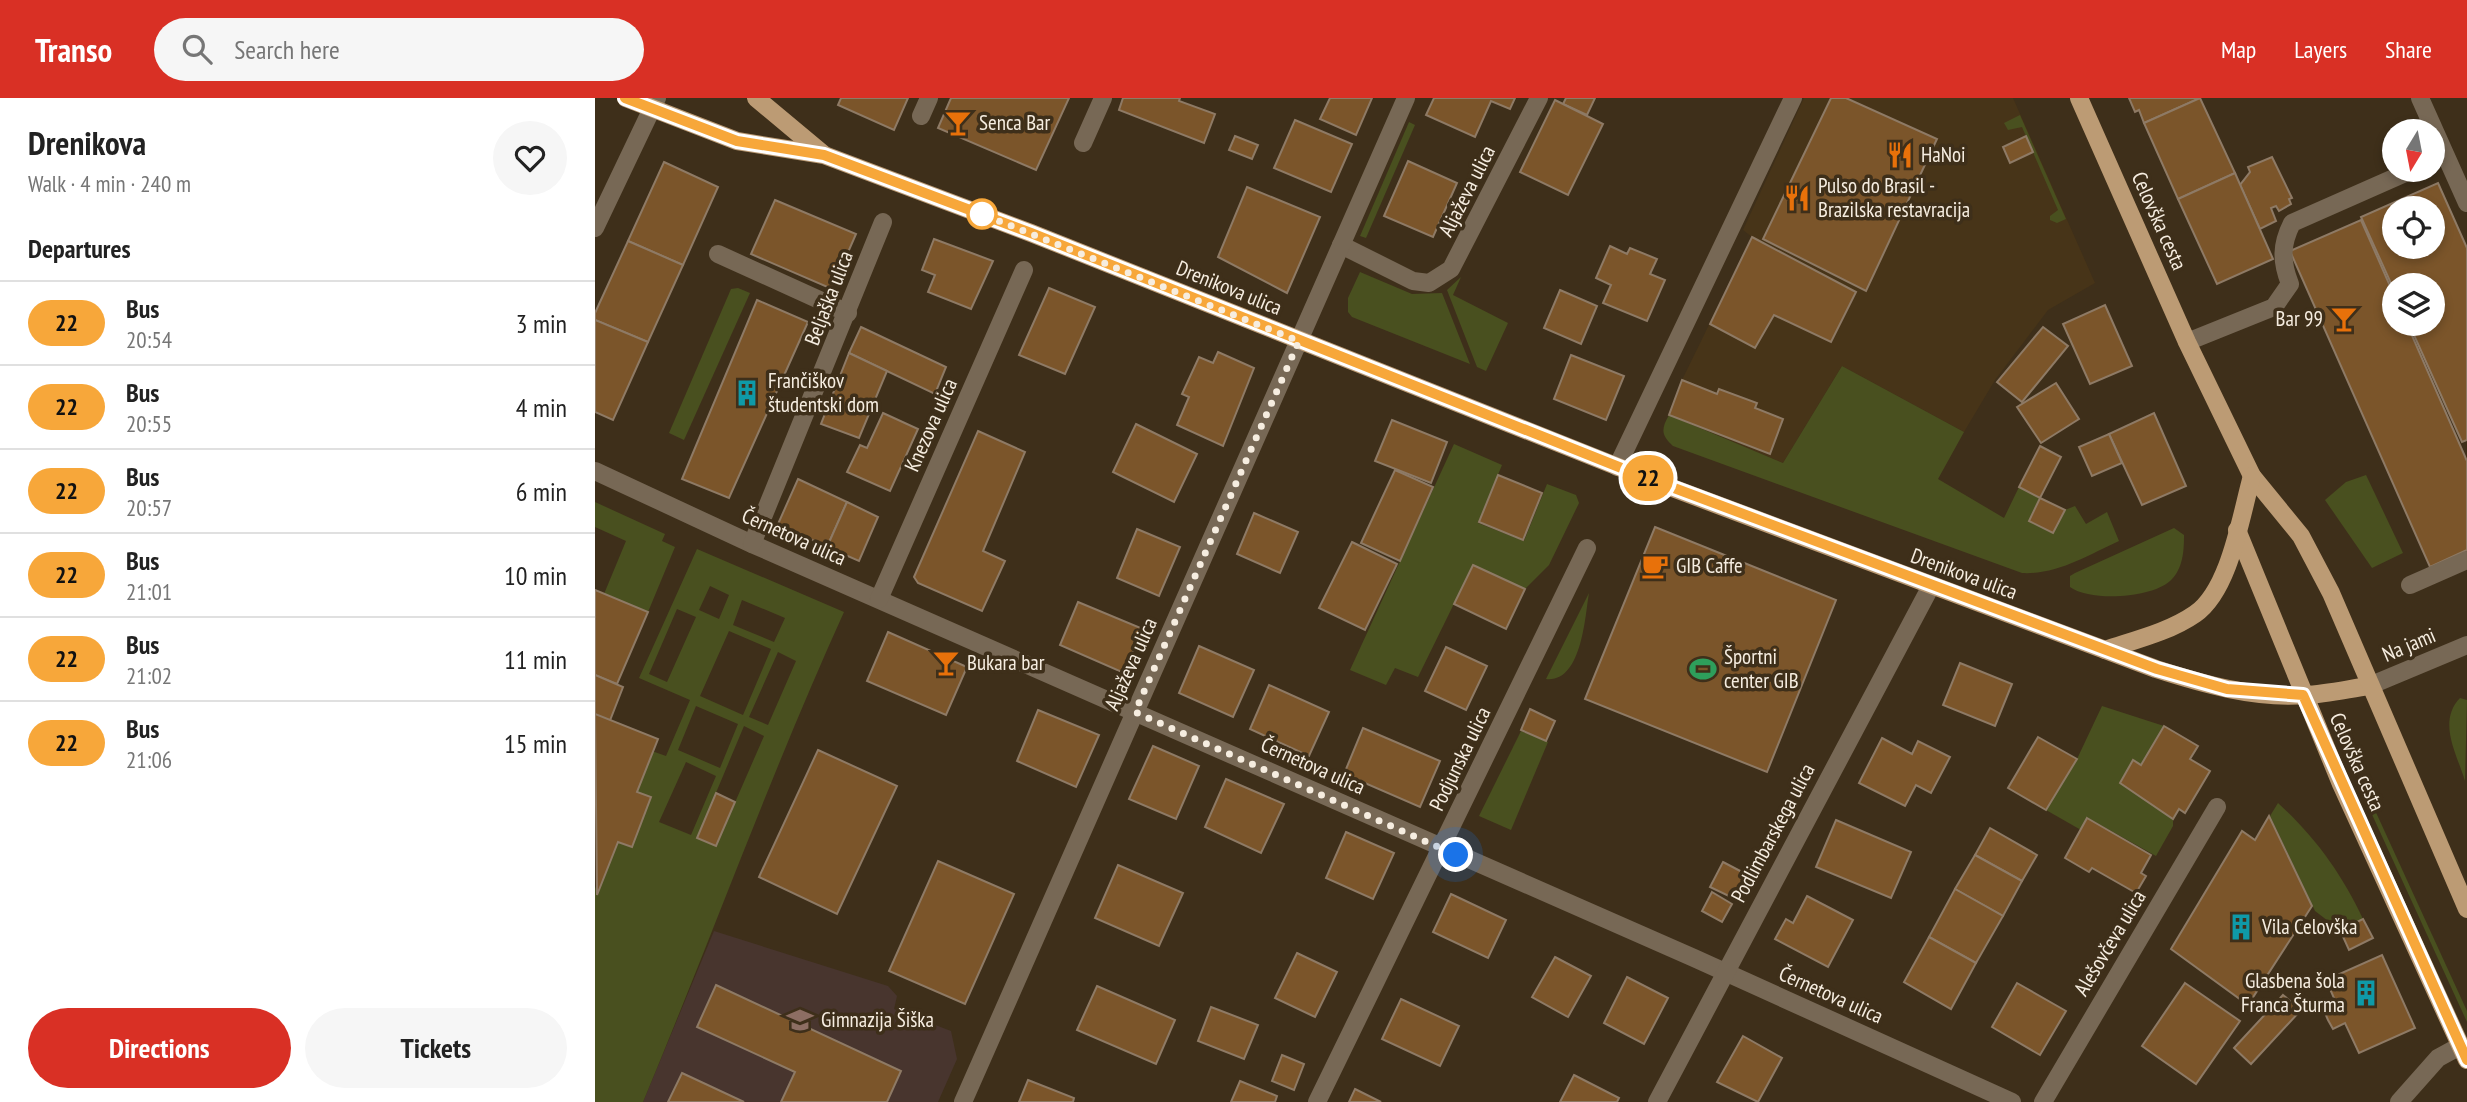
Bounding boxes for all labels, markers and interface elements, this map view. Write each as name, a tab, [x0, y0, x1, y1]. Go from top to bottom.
search box	[154, 18, 644, 81]
text: Transo	[35, 28, 112, 71]
icon: search	[178, 30, 216, 68]
text: Search here	[234, 33, 340, 66]
text: Map	[2221, 34, 2256, 65]
text: Layers	[2294, 34, 2347, 65]
text: Share	[2385, 34, 2432, 65]
bar icon: Senca Bar	[943, 108, 973, 138]
place label: Senca Bar	[979, 109, 1050, 136]
north arrow	[2382, 119, 2445, 182]
map controls	[2382, 119, 2445, 336]
text: Drenikova	[28, 121, 146, 164]
button: heart	[493, 121, 567, 195]
restaurant icon: HaNoi	[1885, 140, 1915, 170]
street label: Aljaževa ulica	[1432, 141, 1501, 241]
place label: HaNoi	[1921, 141, 1966, 168]
street label: Celovška cesta	[2126, 167, 2193, 274]
text: Walk · 4 min · 240 m	[28, 169, 191, 198]
place label: Pulso do Brasil - Brazilska restavracija	[1818, 172, 1970, 223]
restaurant icon: Pulso do Brasil - Brazilska restavracija	[1782, 183, 1812, 213]
button: locate	[2382, 196, 2445, 259]
unlabelled marker	[967, 199, 997, 229]
text: Departures	[28, 232, 131, 265]
street label: Beljaška ulica	[798, 247, 859, 349]
street label: Drenikova ulica	[1172, 254, 1286, 321]
button: layers	[2382, 273, 2445, 336]
text: Bus	[126, 292, 159, 325]
bar icon: Bar 99	[2329, 304, 2359, 334]
place label: Bar 99	[2276, 305, 2323, 332]
text: 22	[55, 307, 78, 338]
text: 3 min	[516, 307, 567, 340]
text: 20:54	[126, 325, 172, 354]
place label: Frančiškov študentski dom	[768, 367, 879, 418]
street label: Knezova ulica	[898, 374, 963, 476]
text: Bus	[126, 376, 159, 409]
building icon: Frančiškov študentski dom	[732, 378, 762, 408]
text: 22	[55, 391, 78, 422]
text: 4 min	[516, 391, 567, 424]
text: 20:55	[126, 409, 172, 438]
line badge: 22	[1616, 455, 1679, 501]
text: Bus	[126, 460, 159, 493]
text: 22	[1637, 462, 1659, 493]
text: 22	[55, 475, 78, 506]
text: 6 min	[516, 475, 567, 508]
text: 20:57	[126, 493, 172, 522]
street label: Černetova ulica	[738, 502, 851, 572]
street label: Drenikova ulica	[1907, 542, 2021, 605]
text: Bus	[126, 544, 159, 577]
cafe icon: GIB Caffe	[1640, 551, 1670, 581]
place label: GIB Caffe	[1676, 552, 1743, 579]
text: 22	[55, 559, 78, 590]
text: 10 min	[504, 559, 567, 592]
text: 21:01	[126, 577, 172, 606]
street label: Aljaževa ulica	[1098, 613, 1163, 714]
street label: Na jami	[2378, 621, 2440, 668]
text: Bus	[126, 628, 159, 661]
text: 22	[55, 643, 78, 674]
text: 11 min	[504, 643, 567, 676]
place label: Športni center GIB	[1724, 643, 1799, 694]
bar icon: Bukara bar	[931, 648, 961, 678]
place label: Bukara bar	[967, 649, 1045, 676]
sports icon: Športni center GIB	[1688, 654, 1718, 684]
text: 21:02	[126, 661, 172, 690]
street label: Podjunska ulica	[1423, 702, 1496, 815]
street label: Celovška cesta	[2324, 708, 2391, 815]
text: Bus	[126, 712, 159, 745]
text: 22	[55, 727, 78, 758]
text: 15 min	[504, 727, 567, 760]
street label: Černetova ulica	[1257, 731, 1370, 801]
text: 21:06	[126, 745, 172, 774]
street label: Podlimbarskega ulica	[1725, 759, 1820, 907]
your location	[1438, 837, 1473, 872]
street label: Alešovčeva ulica	[2067, 885, 2152, 1000]
building icon: Vila Celovška	[2226, 912, 2256, 942]
place label: Vila Celovška	[2261, 913, 2357, 940]
street label: Černetova ulica	[1775, 960, 1888, 1030]
place label: Glasbena šola Franca Šturma	[2241, 967, 2345, 1018]
building icon: Glasbena šola Franca Šturma	[2351, 978, 2381, 1008]
school or university icon: Gimnazija Šiška	[785, 1005, 815, 1035]
place label: Gimnazija Šiška	[821, 1006, 934, 1033]
button: Directions	[28, 1008, 291, 1088]
button: Tickets	[305, 1008, 567, 1088]

